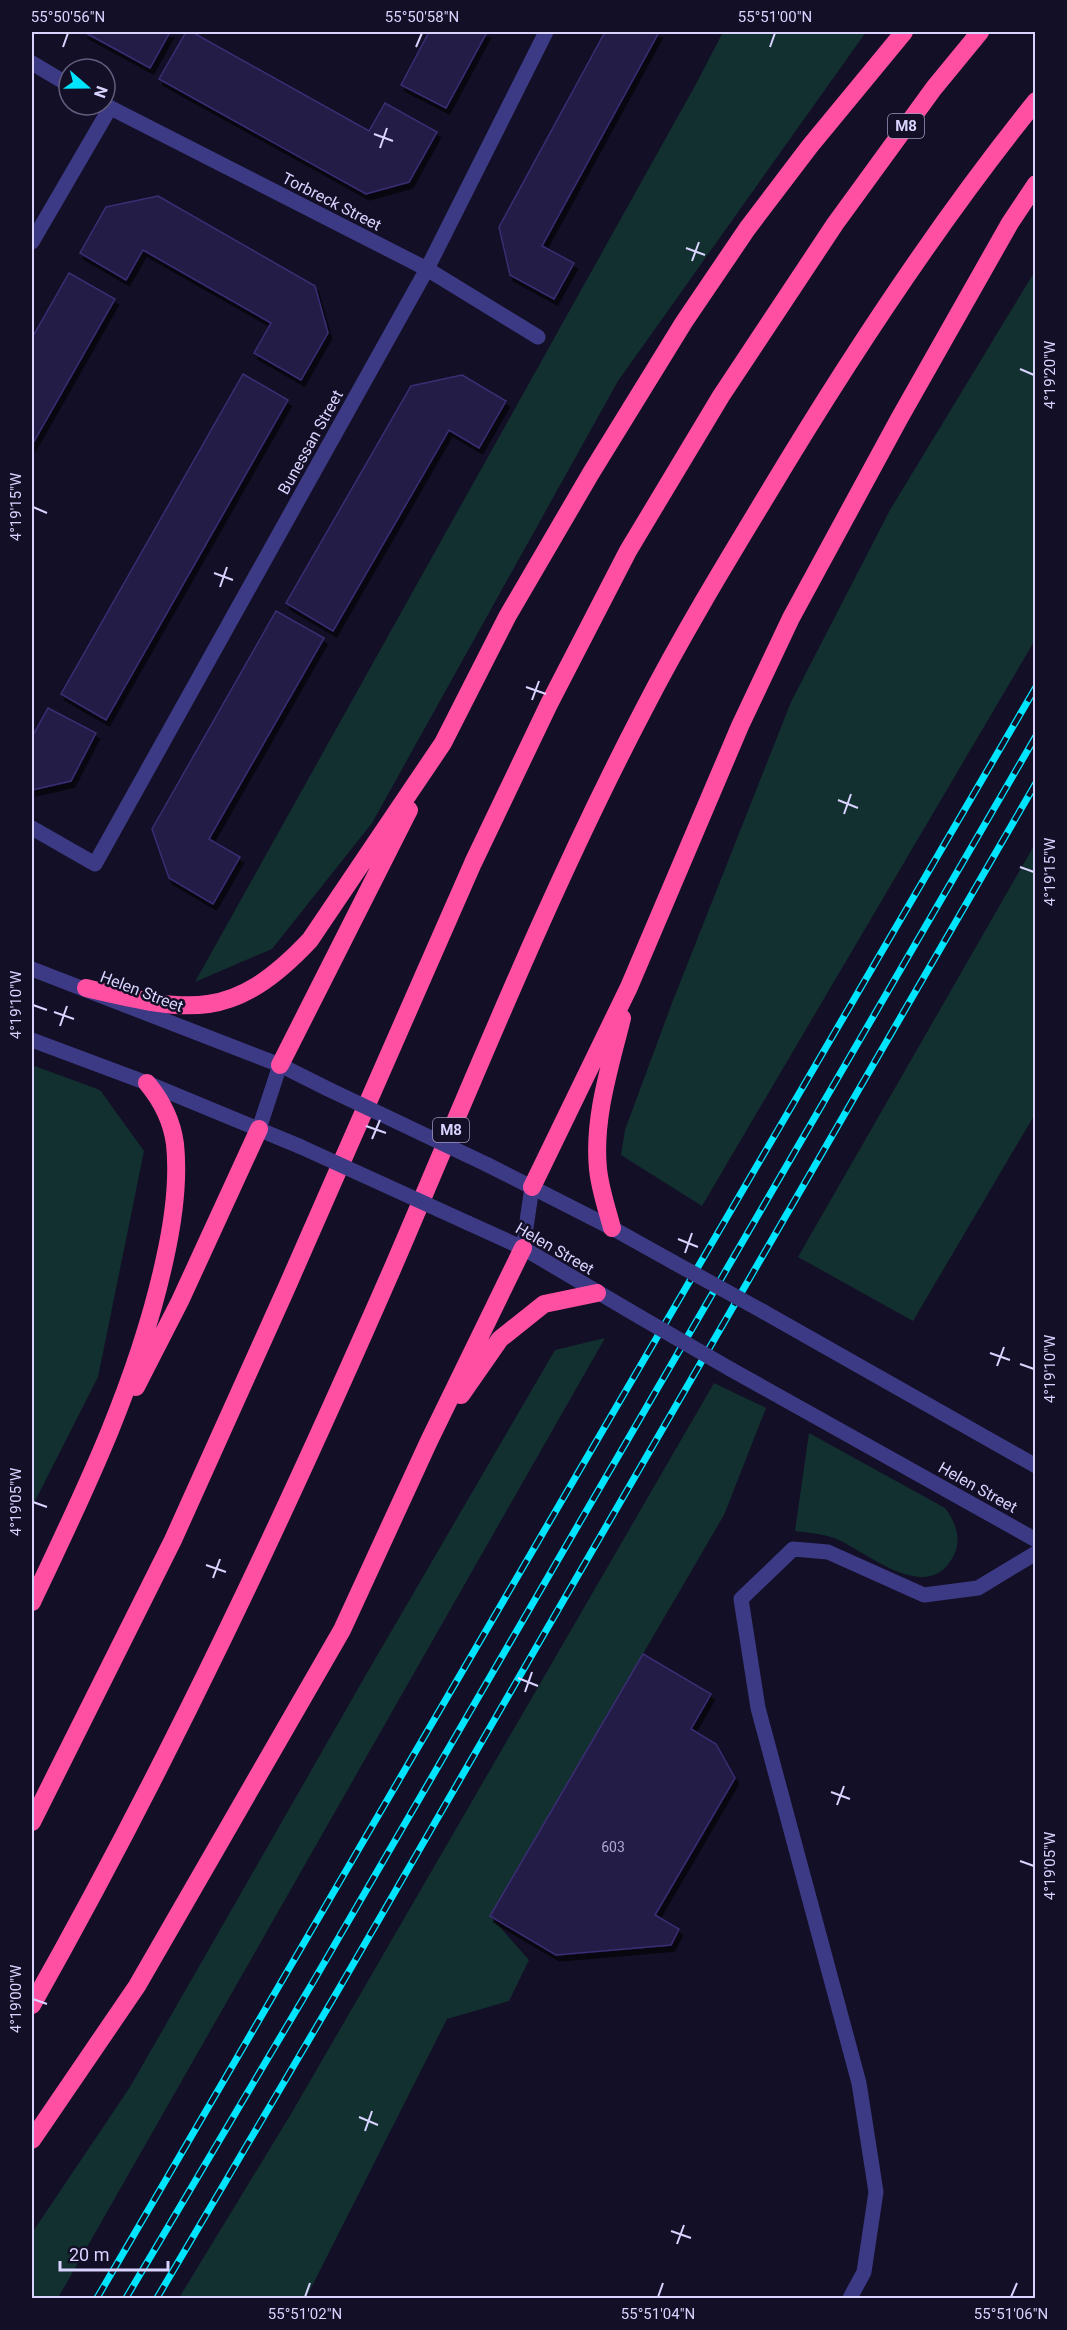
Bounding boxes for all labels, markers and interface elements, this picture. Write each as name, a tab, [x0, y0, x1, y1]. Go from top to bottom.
text: 55°50'56"N	[31, 8, 105, 26]
text: 55°50'58"N	[385, 8, 459, 26]
text: 55°51'00"N	[738, 8, 812, 26]
north arrow	[57, 57, 117, 117]
text: N	[90, 83, 111, 101]
road number: M8	[888, 114, 924, 138]
street label: Torbreck Street	[279, 168, 385, 235]
text: 4°19'20"W	[1041, 341, 1059, 409]
street label: Bunessan Street	[274, 387, 347, 498]
text: 4°19'15"W	[7, 473, 25, 541]
text: 4°19'15"W	[1041, 838, 1059, 906]
street label: Helen Street	[98, 967, 186, 1016]
text: 4°19'10"W	[7, 971, 25, 1039]
road number: M8	[433, 1118, 469, 1142]
street label: Helen Street	[512, 1218, 597, 1278]
text: 4°19'10"W	[1041, 1335, 1059, 1403]
street label: Helen Street	[935, 1458, 1021, 1517]
text: 4°19'05"W	[7, 1468, 25, 1536]
text: 4°19'05"W	[1041, 1832, 1059, 1900]
house number: 603	[601, 1839, 625, 1855]
text: 4°19'00"W	[7, 1965, 25, 2033]
scale bar	[60, 2234, 168, 2272]
text: 20 m	[69, 2244, 109, 2265]
text: 55°51'02"N	[268, 2305, 342, 2323]
text: 55°51'04"N	[621, 2305, 695, 2323]
text: 55°51'06"N	[974, 2305, 1048, 2323]

